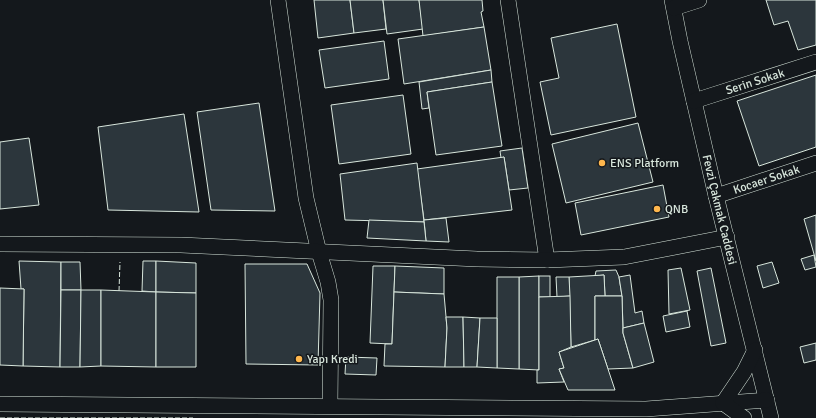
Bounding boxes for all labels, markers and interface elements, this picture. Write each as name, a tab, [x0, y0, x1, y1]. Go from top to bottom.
street label: Serin Sokak	[724, 65, 786, 98]
street label: Fevzi Çakmak Caddesi	[699, 153, 740, 266]
place label: ENS Platform	[610, 156, 679, 171]
marker: ENS Platform	[597, 158, 607, 168]
street label: Kocaer Sokak	[731, 161, 801, 197]
place label: QNB	[665, 202, 688, 217]
marker: QNB	[652, 204, 662, 214]
place label: Yapı Kredi	[307, 352, 358, 367]
marker: Yapı Kredi	[294, 354, 304, 364]

